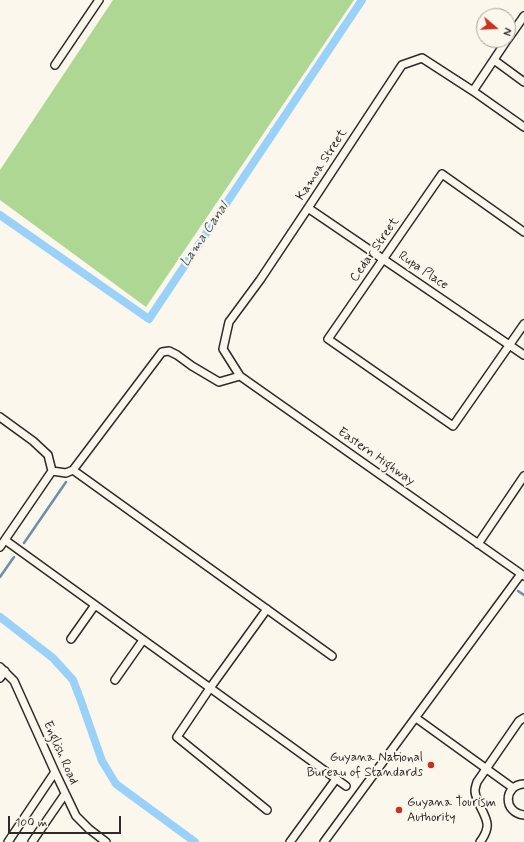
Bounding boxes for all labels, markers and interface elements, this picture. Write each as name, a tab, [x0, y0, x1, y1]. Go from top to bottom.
north arrow	[476, 8, 516, 48]
text: N	[499, 26, 514, 37]
street label: Kamoa Street	[293, 126, 351, 204]
water label: Lama Canal	[177, 200, 233, 270]
street label: Cedar Street	[347, 215, 403, 285]
street label: Rupa Place	[395, 249, 451, 293]
street label: Eastern Highway	[334, 425, 418, 489]
street label: English Road	[39, 719, 81, 787]
place label: Guyana National Bureau of Standards	[307, 750, 423, 781]
marker: Guyana National Bureau of Standards	[426, 760, 436, 770]
place label: Guyana Tourism Authority	[407, 795, 496, 826]
marker: Guyana Tourism Authority	[394, 805, 404, 815]
scale bar	[10, 808, 123, 834]
text: 100 m	[15, 815, 47, 831]

